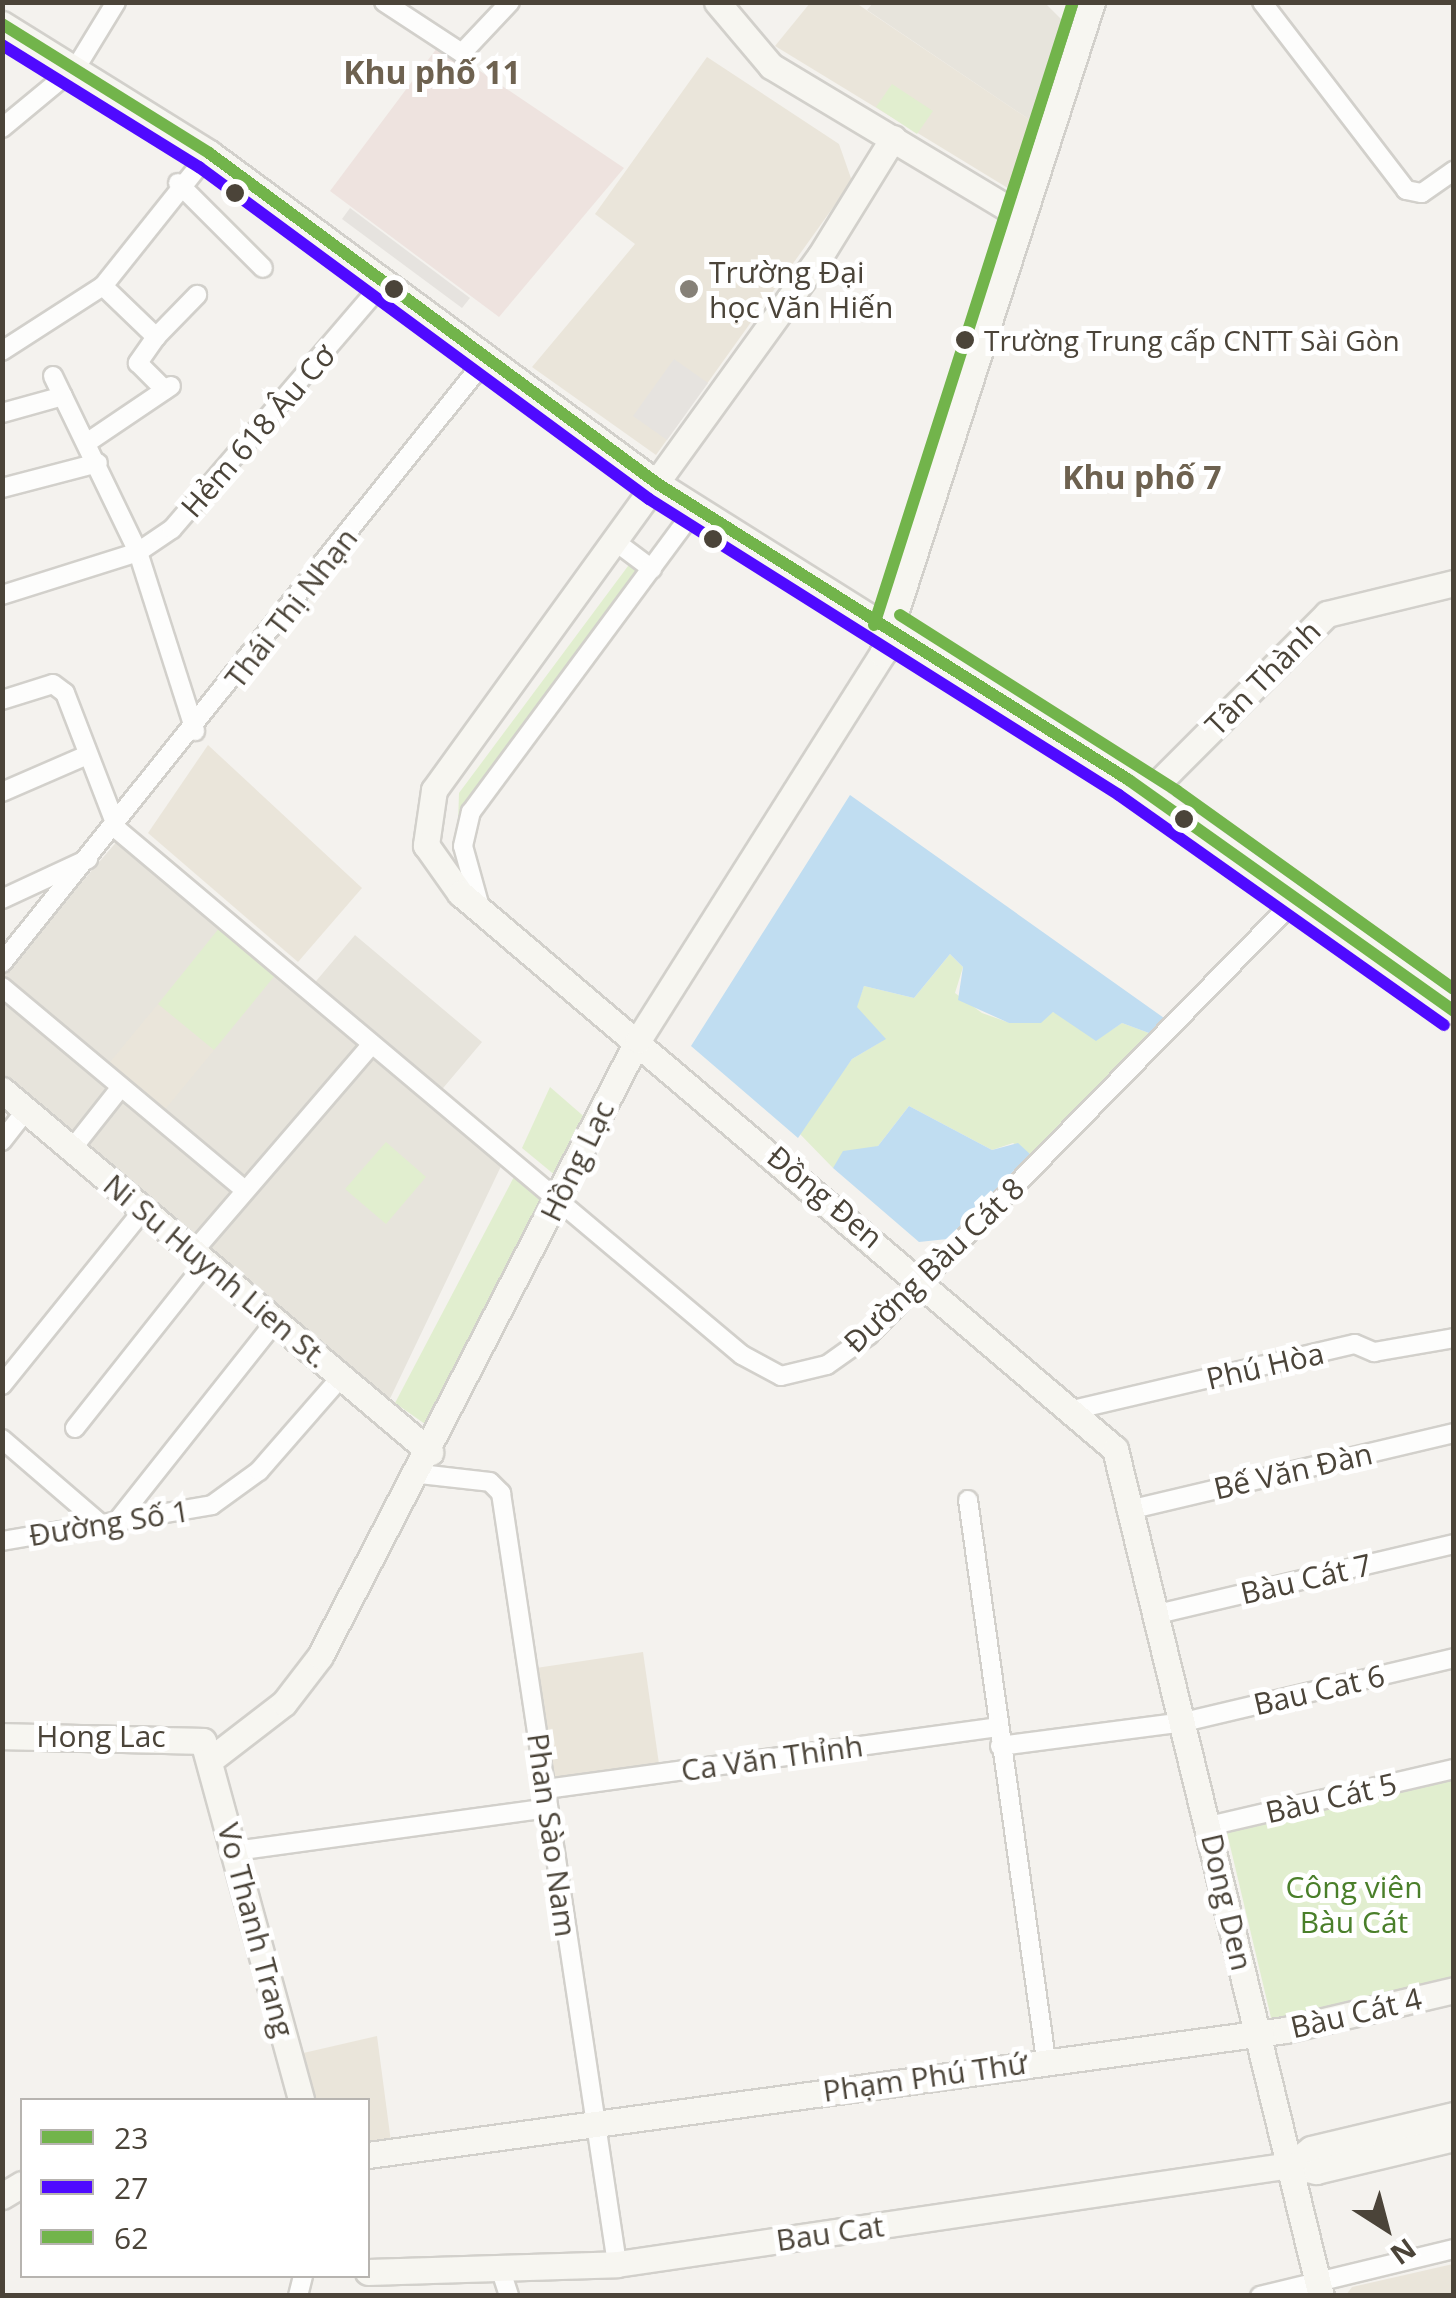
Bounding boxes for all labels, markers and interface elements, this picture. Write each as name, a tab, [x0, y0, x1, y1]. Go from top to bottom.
district label: Khu phố 11	[343, 53, 521, 91]
unlabelled marker	[225, 183, 245, 203]
place label: Trường Đại học Văn Hiến	[709, 254, 893, 324]
marker: Trường Đại học Văn Hiến	[678, 278, 700, 300]
unlabelled marker	[384, 279, 404, 299]
place label: Trường Trung cấp CNTT Sài Gòn	[984, 323, 1400, 357]
marker: Trường Trung cấp CNTT Sài Gòn	[955, 330, 975, 350]
street label: Hẻm 618 Âu Cơ	[174, 338, 342, 524]
district label: Khu phố 7	[1062, 458, 1222, 496]
street label: Thái Thị Nhạn	[217, 521, 365, 695]
unlabelled marker	[703, 529, 723, 549]
street label: Tân Thành	[1198, 613, 1328, 743]
unlabelled marker	[1174, 809, 1194, 829]
street label: Hồng Lạc	[532, 1095, 622, 1227]
street label: Đồng Đen	[760, 1138, 890, 1256]
street label: Ni Su Huynh Lien St.	[96, 1167, 336, 1375]
street label: Đường Bàu Cát 8	[837, 1170, 1031, 1360]
street label: Phú Hòa	[1203, 1335, 1327, 1397]
street label: Bế Văn Đàn	[1210, 1435, 1376, 1507]
street label: Đường Số 1	[26, 1493, 192, 1553]
street label: Bàu Cát 7	[1237, 1546, 1375, 1612]
street label: Bau Cat 6	[1250, 1657, 1388, 1723]
street label: Hong Lac	[36, 1718, 166, 1754]
street label: Ca Văn Thỉnh	[679, 1727, 865, 1789]
street label: Phan Sào Nam	[520, 1731, 584, 1939]
street label: Bàu Cát 5	[1262, 1765, 1400, 1831]
street label: Vo Thanh Trang	[210, 1819, 302, 2041]
street label: Dong Den	[1194, 1830, 1260, 1974]
park label: Công viên Bàu Cát	[1285, 1869, 1423, 1940]
street label: Bàu Cát 4	[1287, 1980, 1425, 2046]
street label: Phạm Phú Thứ	[820, 2045, 1030, 2109]
legend	[20, 2098, 370, 2278]
text: 23	[114, 2117, 148, 2158]
text: 27	[114, 2167, 148, 2208]
north arrow	[1336, 2178, 1436, 2278]
street label: Bau Cat	[774, 2208, 886, 2258]
text: 62	[114, 2217, 148, 2258]
text: N	[1383, 2230, 1424, 2274]

